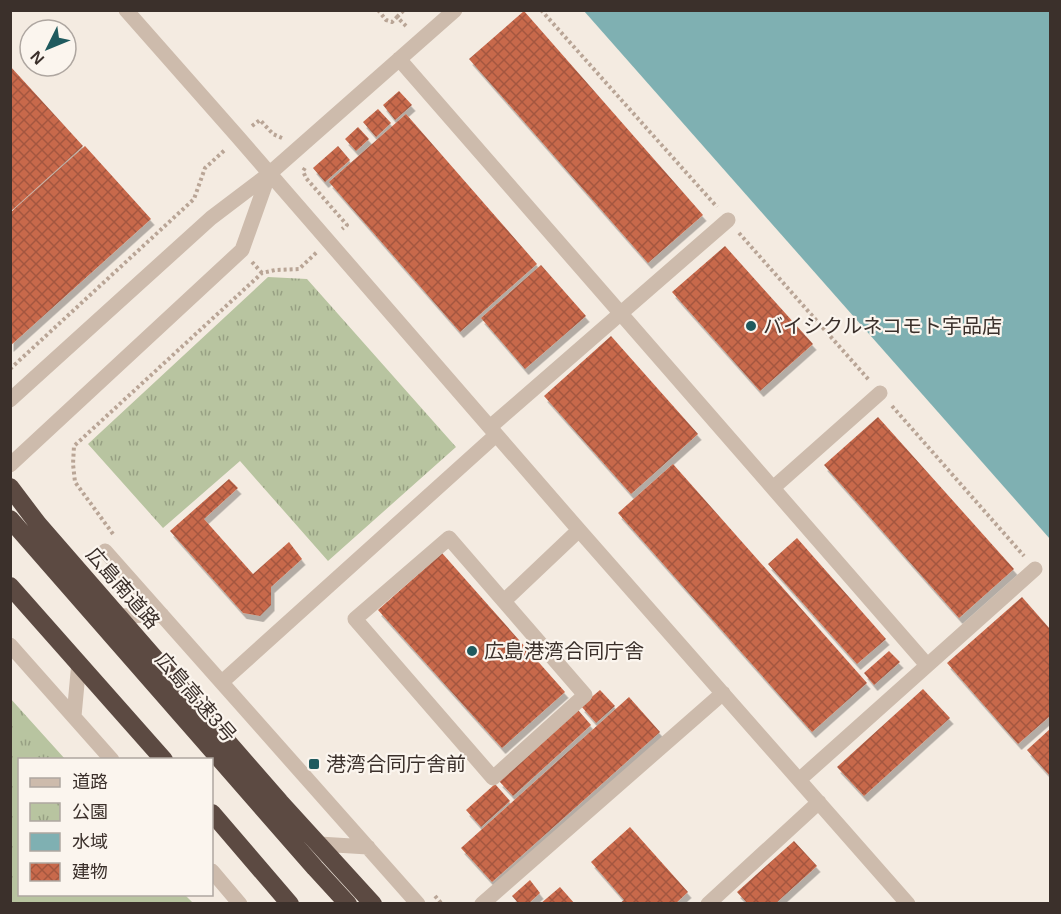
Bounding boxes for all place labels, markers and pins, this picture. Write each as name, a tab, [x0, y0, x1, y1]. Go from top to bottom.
place label: バイシクルネコモト宇品店	[763, 315, 1002, 337]
marker: バイシクルネコモト宇品店	[744, 319, 758, 333]
place label: 広島港湾合同庁舎	[484, 640, 644, 662]
marker: 広島港湾合同庁舎	[465, 644, 479, 658]
place label: 港湾合同庁舎前	[326, 753, 466, 775]
marker: 港湾合同庁舎前	[307, 757, 321, 771]

